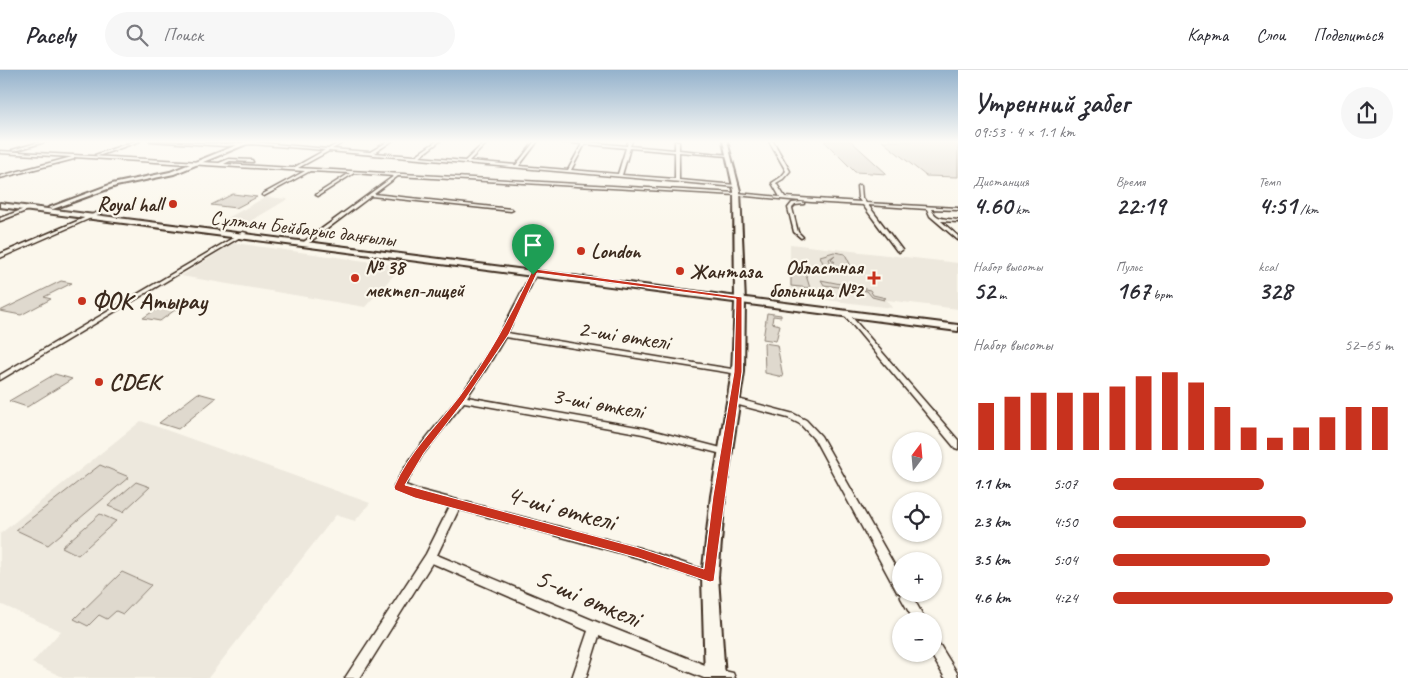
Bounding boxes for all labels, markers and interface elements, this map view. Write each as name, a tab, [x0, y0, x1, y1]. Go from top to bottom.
search box	[105, 12, 455, 57]
text: Pacely	[25, 20, 75, 50]
icon: search	[123, 21, 151, 49]
text: Поиск	[163, 23, 203, 47]
text: Карта	[1187, 24, 1228, 46]
text: Слои	[1256, 24, 1285, 46]
text: Поделиться	[1313, 24, 1383, 46]
text: Утренний забег	[973, 85, 1129, 120]
button: share	[1341, 87, 1393, 139]
text: 09:53 · 4 × 1.1 km	[973, 122, 1075, 142]
text: Дистанция	[973, 173, 1029, 190]
text: Время	[1116, 173, 1145, 190]
text: Темп	[1258, 173, 1281, 190]
text: 4.60	[973, 190, 1012, 222]
text: 22:19	[1116, 190, 1165, 222]
text: 4:51	[1258, 190, 1297, 222]
place label: Royal hall	[97, 192, 166, 217]
marker: Royal hall	[167, 198, 179, 210]
text: km	[1012, 201, 1029, 218]
text: /km	[1297, 201, 1318, 218]
street label: Сұлтан Бейбарыс даңғылы	[209, 205, 398, 252]
pin	[512, 224, 554, 275]
icon: arrive	[519, 231, 547, 259]
place label: London	[591, 239, 642, 264]
marker: London	[575, 245, 587, 257]
place label: № 38 мектеп-лицей	[365, 255, 466, 303]
place label: Областная больница №2	[769, 255, 865, 303]
text: Набор высоты	[973, 258, 1042, 275]
text: Пульс	[1116, 258, 1143, 275]
text: kcal	[1258, 258, 1277, 275]
place label: Жантаза	[690, 259, 764, 284]
marker: Жантаза	[674, 265, 686, 277]
marker: Областная больница №2	[867, 271, 881, 285]
marker: № 38 мектеп-лицей	[349, 272, 361, 284]
text: 52	[973, 275, 995, 307]
text: 167	[1116, 275, 1150, 307]
text: 328	[1258, 275, 1292, 307]
place label: ФОК Атырау	[92, 286, 209, 316]
text: m	[995, 286, 1006, 303]
text: bpm	[1150, 286, 1172, 303]
marker: ФОК Атырау	[76, 295, 88, 307]
street label: 2-ші өткелі	[576, 313, 675, 357]
text: Набор высоты	[973, 335, 1052, 355]
text: 52–65 m	[1344, 335, 1393, 355]
place label: CDEK	[109, 367, 164, 397]
marker: CDEK	[93, 376, 105, 388]
street label: 3-ші өткелі	[550, 380, 649, 426]
north arrow	[892, 432, 942, 482]
map controls	[892, 432, 942, 662]
text: 1.1 km	[973, 474, 1010, 494]
text: 5:07	[1053, 474, 1078, 494]
street label: 4-ші өткелі	[502, 475, 623, 541]
button: locate	[892, 492, 942, 542]
text: 2.3 km	[973, 512, 1010, 532]
text: 4:50	[1053, 512, 1078, 532]
text: 3.5 km	[973, 550, 1010, 570]
text: 5:04	[1053, 550, 1078, 570]
button: +	[892, 552, 942, 602]
street label: 5-ші өткелі	[529, 559, 650, 638]
text: 4.6 km	[973, 588, 1011, 608]
text: 4:24	[1053, 588, 1078, 608]
button: −	[892, 612, 942, 662]

